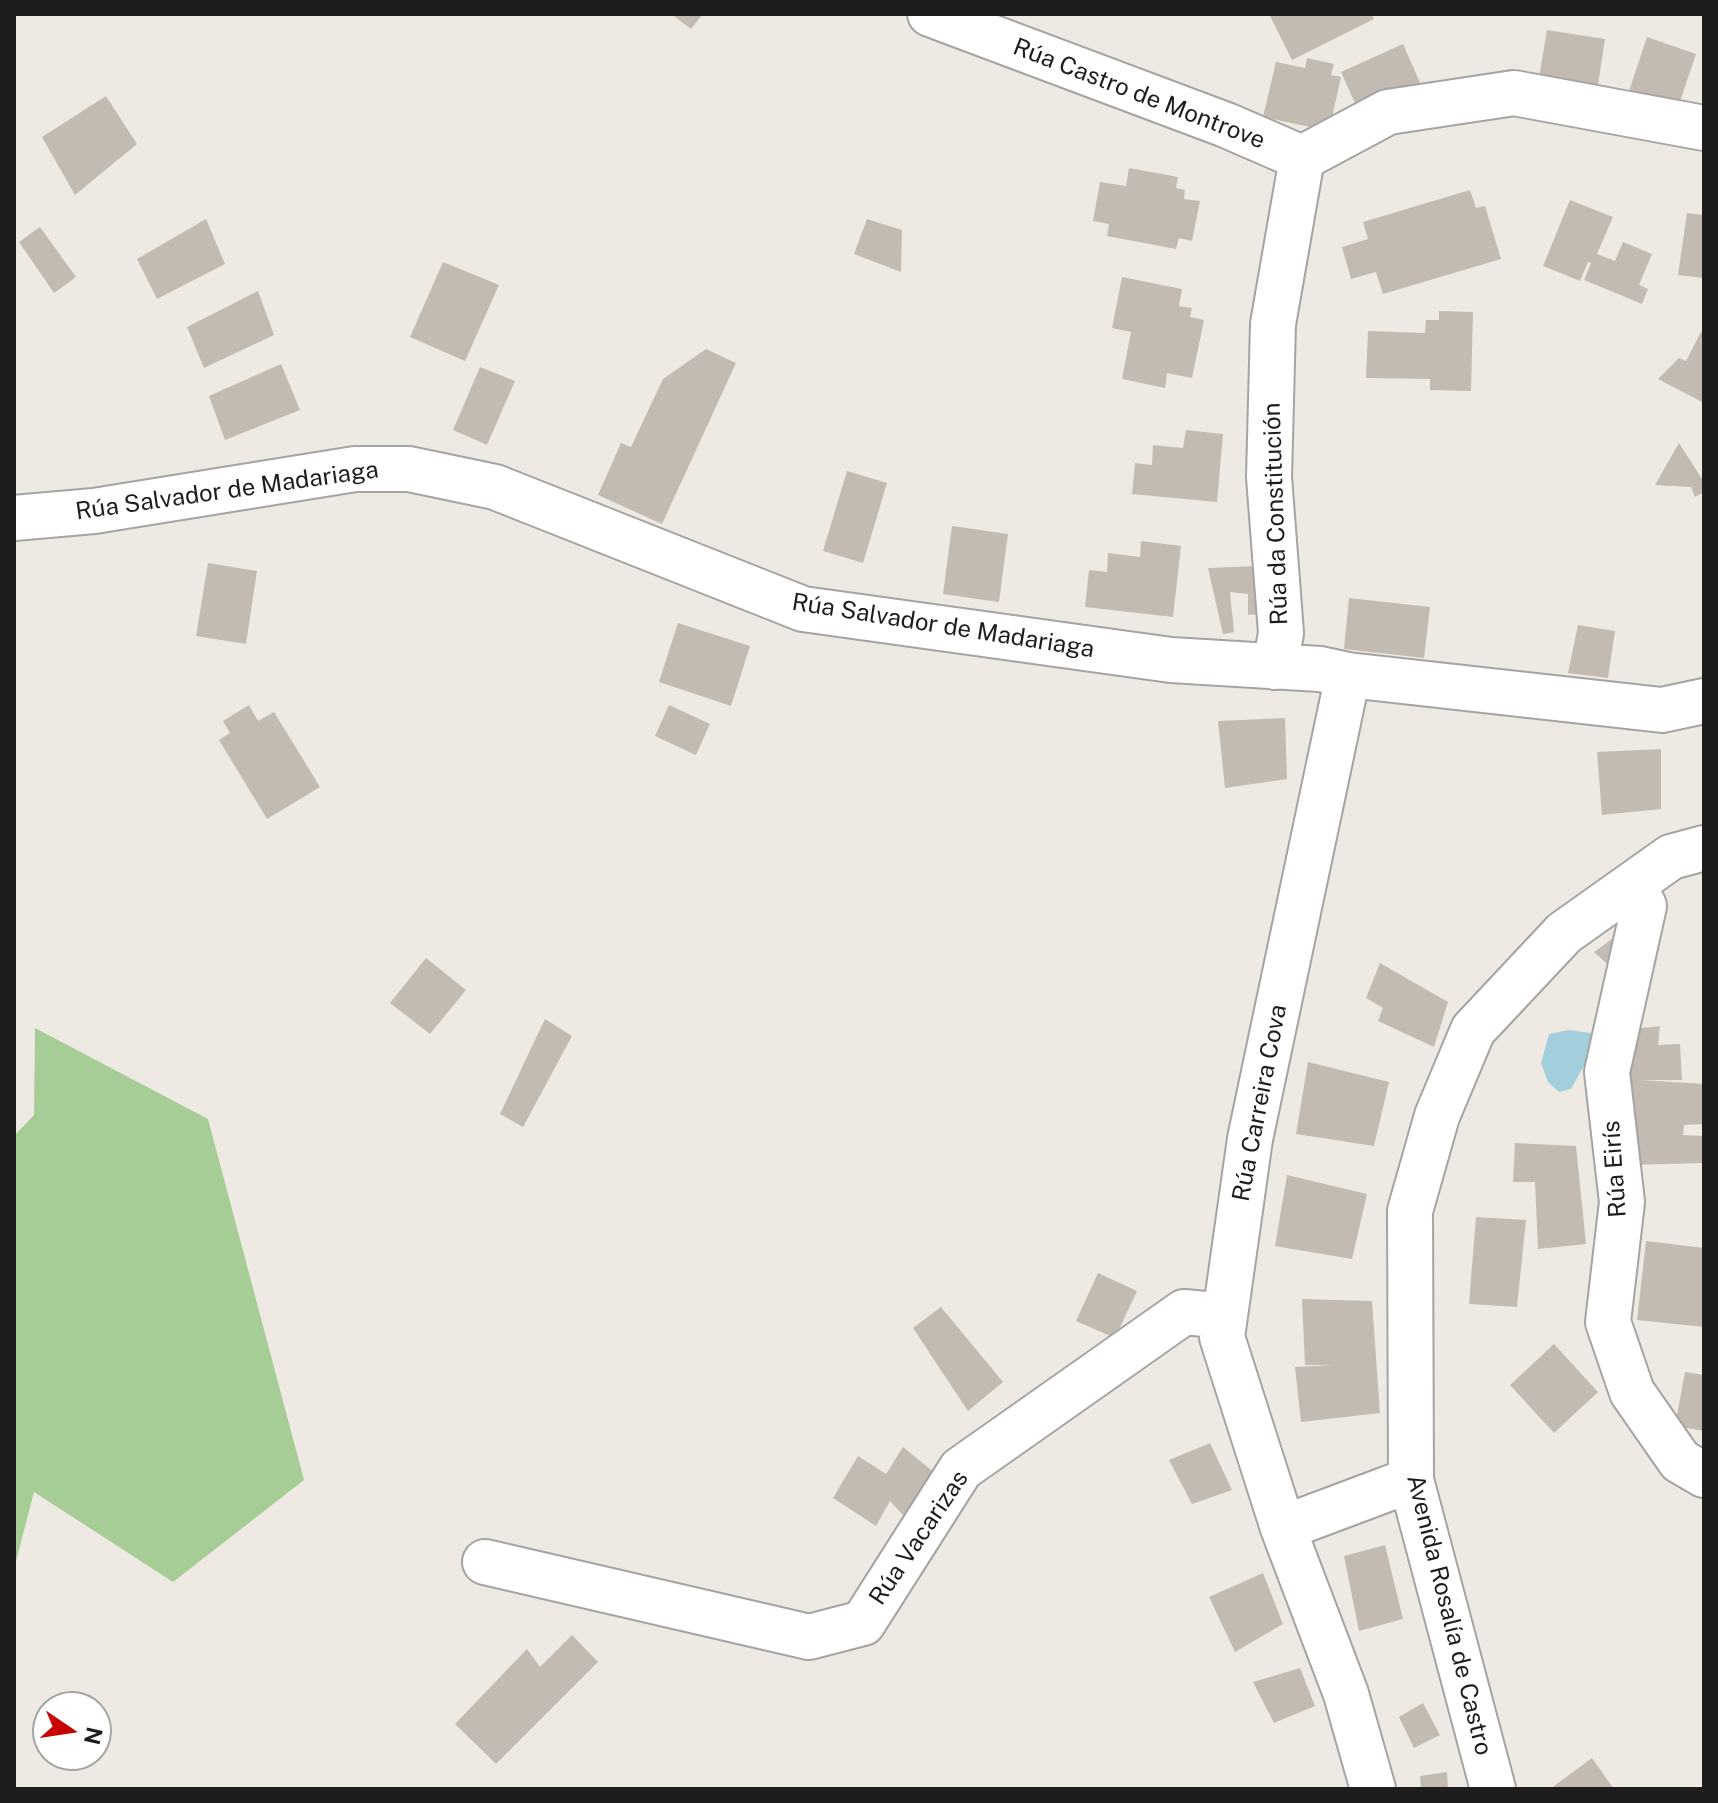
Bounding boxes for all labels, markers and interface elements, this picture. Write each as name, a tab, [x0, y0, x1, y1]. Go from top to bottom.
street label: Rúa Castro de Montrove	[1009, 33, 1269, 155]
street label: Rúa da Constitución	[1258, 402, 1294, 626]
street label: Rúa Salvador de Madariaga	[74, 455, 380, 527]
street label: Rúa Salvador de Madariaga	[790, 588, 1096, 664]
street label: Rúa Carreira Cova	[1227, 1002, 1293, 1204]
street label: Rúa Eirís	[1597, 1120, 1633, 1218]
street label: Rúa Vacarizas	[863, 1465, 975, 1611]
street label: Avenida Rosalía de Castro	[1400, 1472, 1498, 1758]
north arrow	[32, 1691, 112, 1771]
text: N	[79, 1725, 108, 1747]

